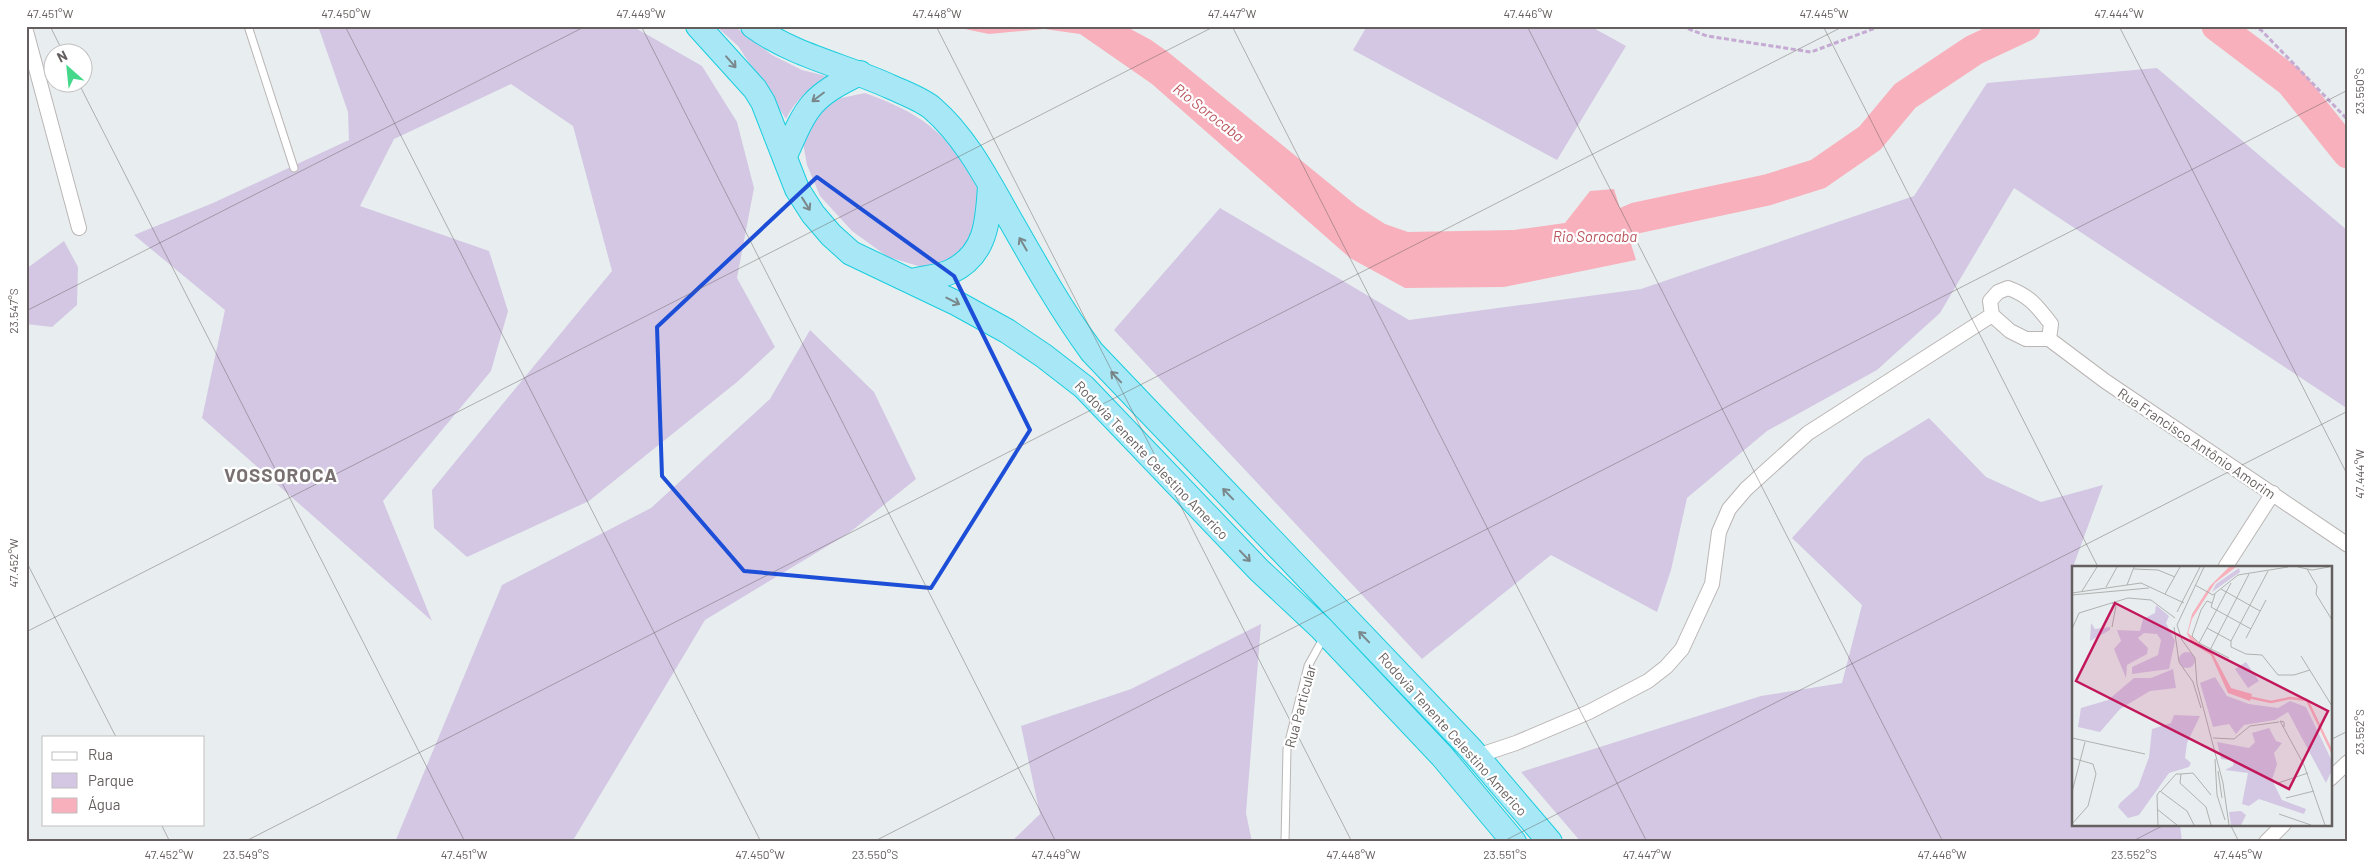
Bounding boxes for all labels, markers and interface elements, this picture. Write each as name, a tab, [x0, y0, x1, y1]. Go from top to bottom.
text: 47.451°W	[27, 6, 74, 20]
text: 47.450°W	[321, 6, 371, 20]
text: 47.449°W	[616, 6, 666, 20]
text: 47.448°W	[912, 6, 962, 20]
text: 47.447°W	[1208, 6, 1257, 20]
text: 47.446°W	[1503, 6, 1553, 20]
text: 47.445°W	[1799, 6, 1849, 20]
text: 47.444°W	[2094, 6, 2144, 20]
north arrow	[42, 42, 92, 92]
text: N	[54, 46, 70, 66]
one-way arrow	[725, 55, 737, 68]
text: 23.550°S	[2352, 68, 2366, 114]
water label: Rio Sorocaba	[1170, 79, 1248, 145]
one-way arrow	[812, 91, 825, 102]
one-way arrow	[802, 196, 812, 210]
water label: Rio Sorocaba	[1553, 227, 1637, 245]
one-way arrow	[1018, 237, 1028, 252]
text: 23.547°S	[6, 288, 20, 334]
one-way arrow	[946, 297, 961, 307]
one-way arrow	[1110, 370, 1122, 383]
street label: Rodovia Tenente Celestino Americo	[1072, 377, 1232, 543]
street label: Rua Francisco Antônio Amorim	[2115, 384, 2279, 502]
text: 47.444°W	[2352, 449, 2366, 499]
district label: VOSSOROCA	[224, 463, 338, 486]
one-way arrow	[1222, 488, 1234, 501]
text: 47.452°W	[6, 538, 20, 588]
one-way arrow	[1239, 550, 1251, 562]
inset map	[2072, 566, 2332, 826]
one-way arrow	[1358, 631, 1370, 644]
street label: Rodovia Tenente Celestino Americo	[1375, 649, 1531, 819]
street label: Rua Particular	[1281, 662, 1319, 750]
text: 23.552°S	[2352, 709, 2366, 755]
legend	[42, 736, 205, 826]
text: Rua	[88, 745, 113, 763]
text: Parque	[88, 771, 134, 789]
text: Água	[88, 795, 121, 813]
text: 47.452°W	[144, 847, 194, 861]
text: 23.549°S	[223, 847, 269, 861]
text: 47.451°W	[441, 847, 488, 861]
text: 47.450°W	[735, 847, 785, 861]
text: 23.550°S	[852, 847, 898, 861]
text: 47.449°W	[1031, 847, 1081, 861]
text: 47.448°W	[1326, 847, 1376, 861]
text: 23.551°S	[1483, 847, 1527, 861]
text: 47.447°W	[1623, 847, 1672, 861]
text: 47.446°W	[1917, 847, 1967, 861]
text: 23.552°S	[2111, 847, 2157, 861]
text: 47.445°W	[2213, 847, 2263, 861]

